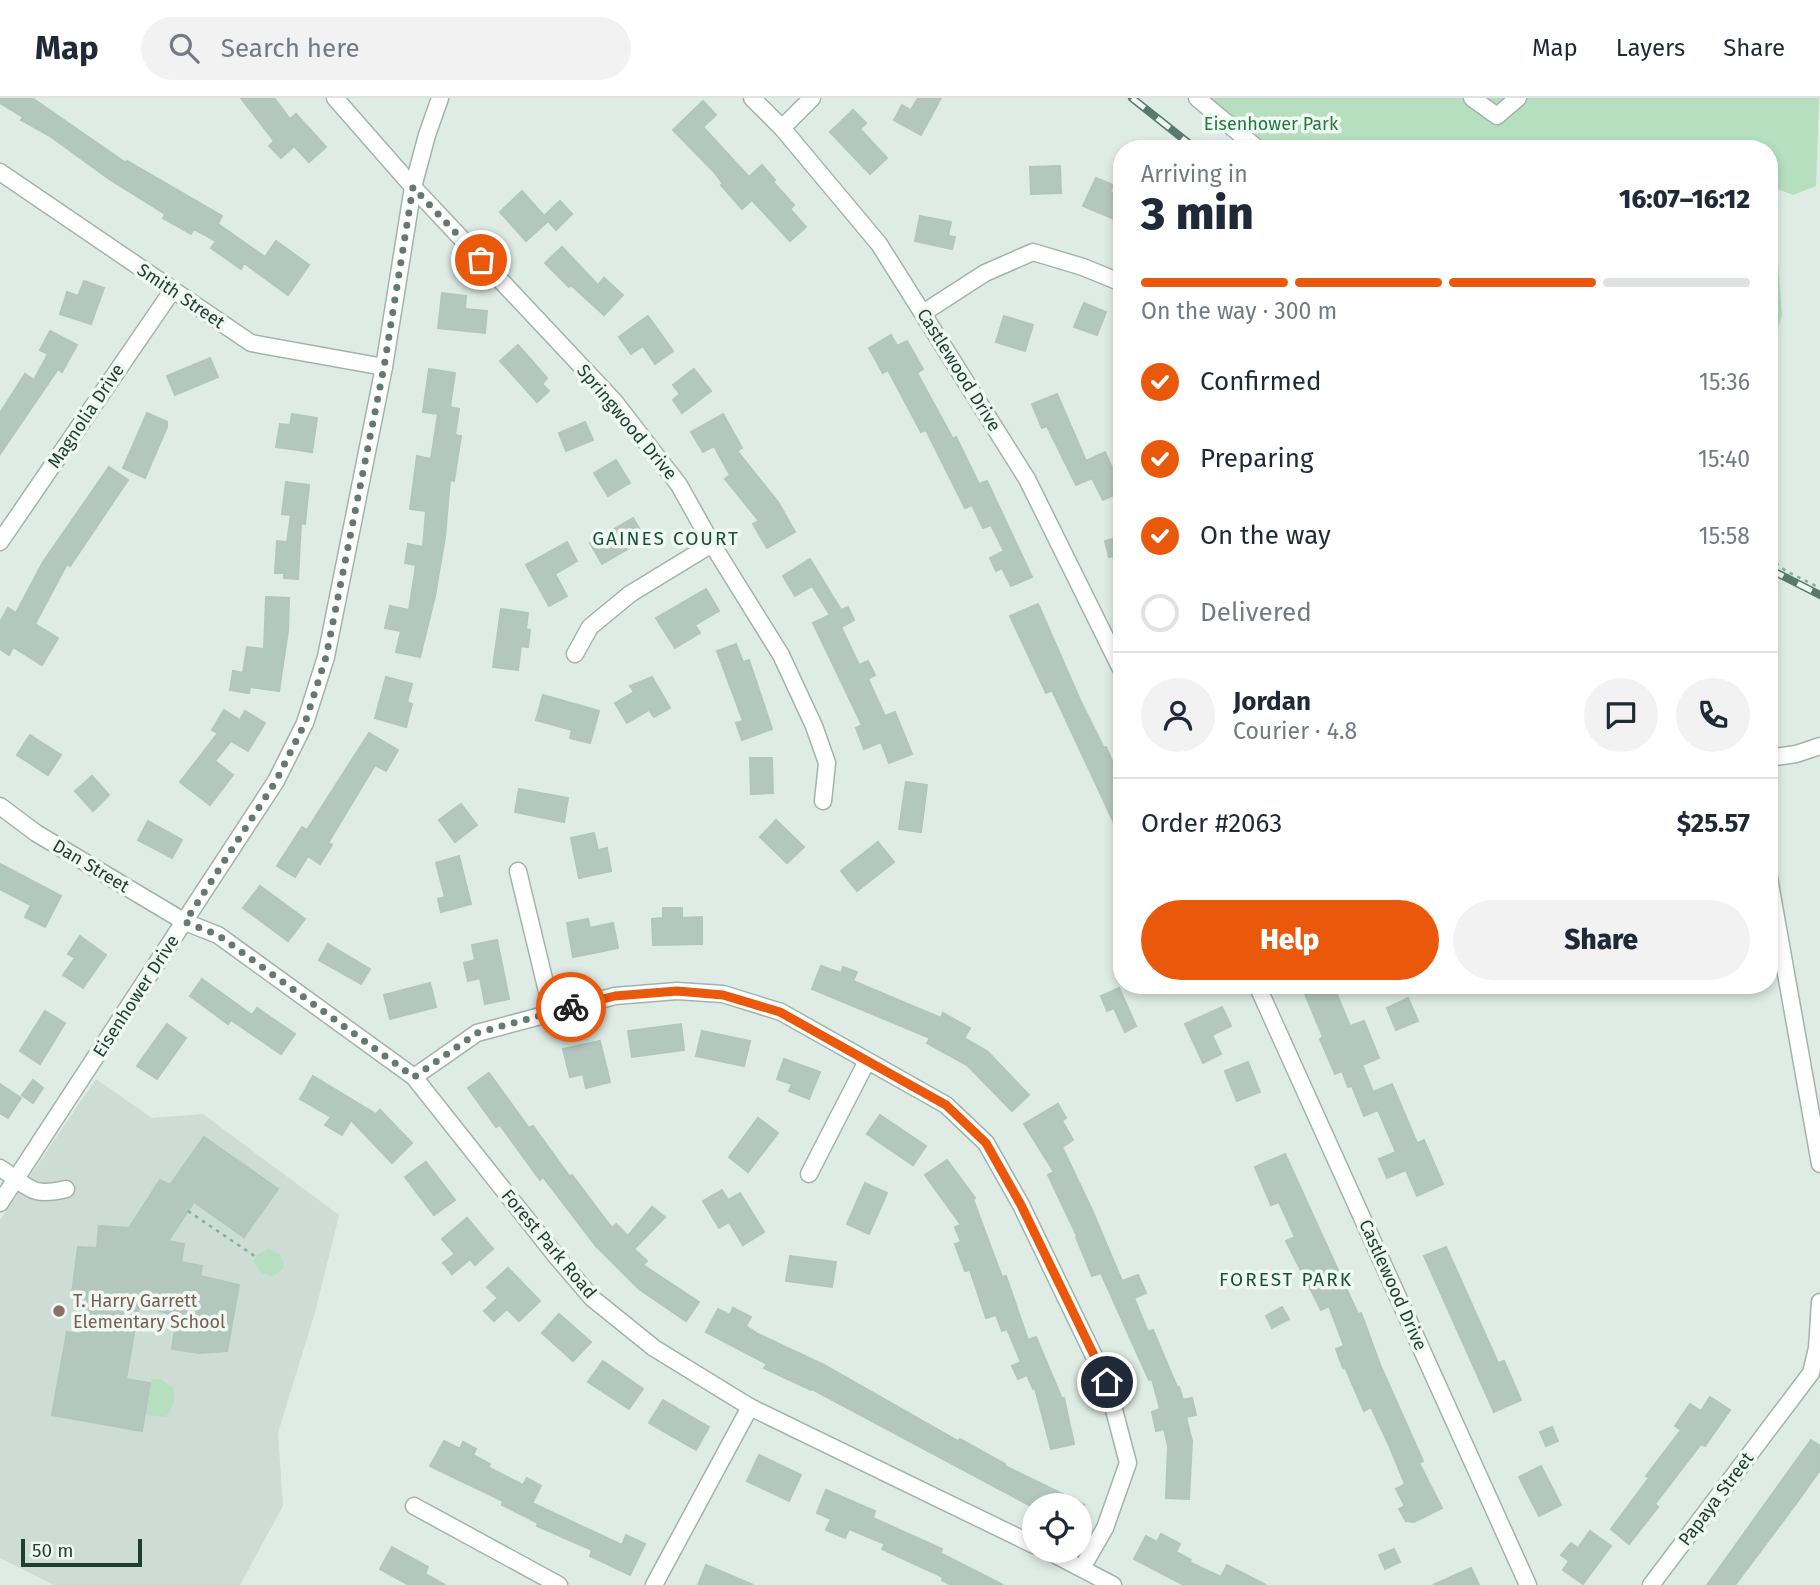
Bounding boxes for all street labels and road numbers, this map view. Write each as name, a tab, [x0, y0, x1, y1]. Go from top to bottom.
street label: Smith Street	[133, 259, 229, 334]
street label: Castlewood Drive	[912, 304, 1006, 436]
street label: Magnolia Drive	[43, 360, 129, 472]
street label: Springwood Drive	[572, 360, 682, 484]
street label: Dan Street	[49, 835, 134, 898]
street label: Eisenhower Drive	[88, 931, 184, 1061]
street label: Forest Park Road	[497, 1185, 601, 1303]
street label: Castlewood Drive	[1354, 1216, 1432, 1354]
street label: Papaya Street	[1674, 1448, 1759, 1550]

